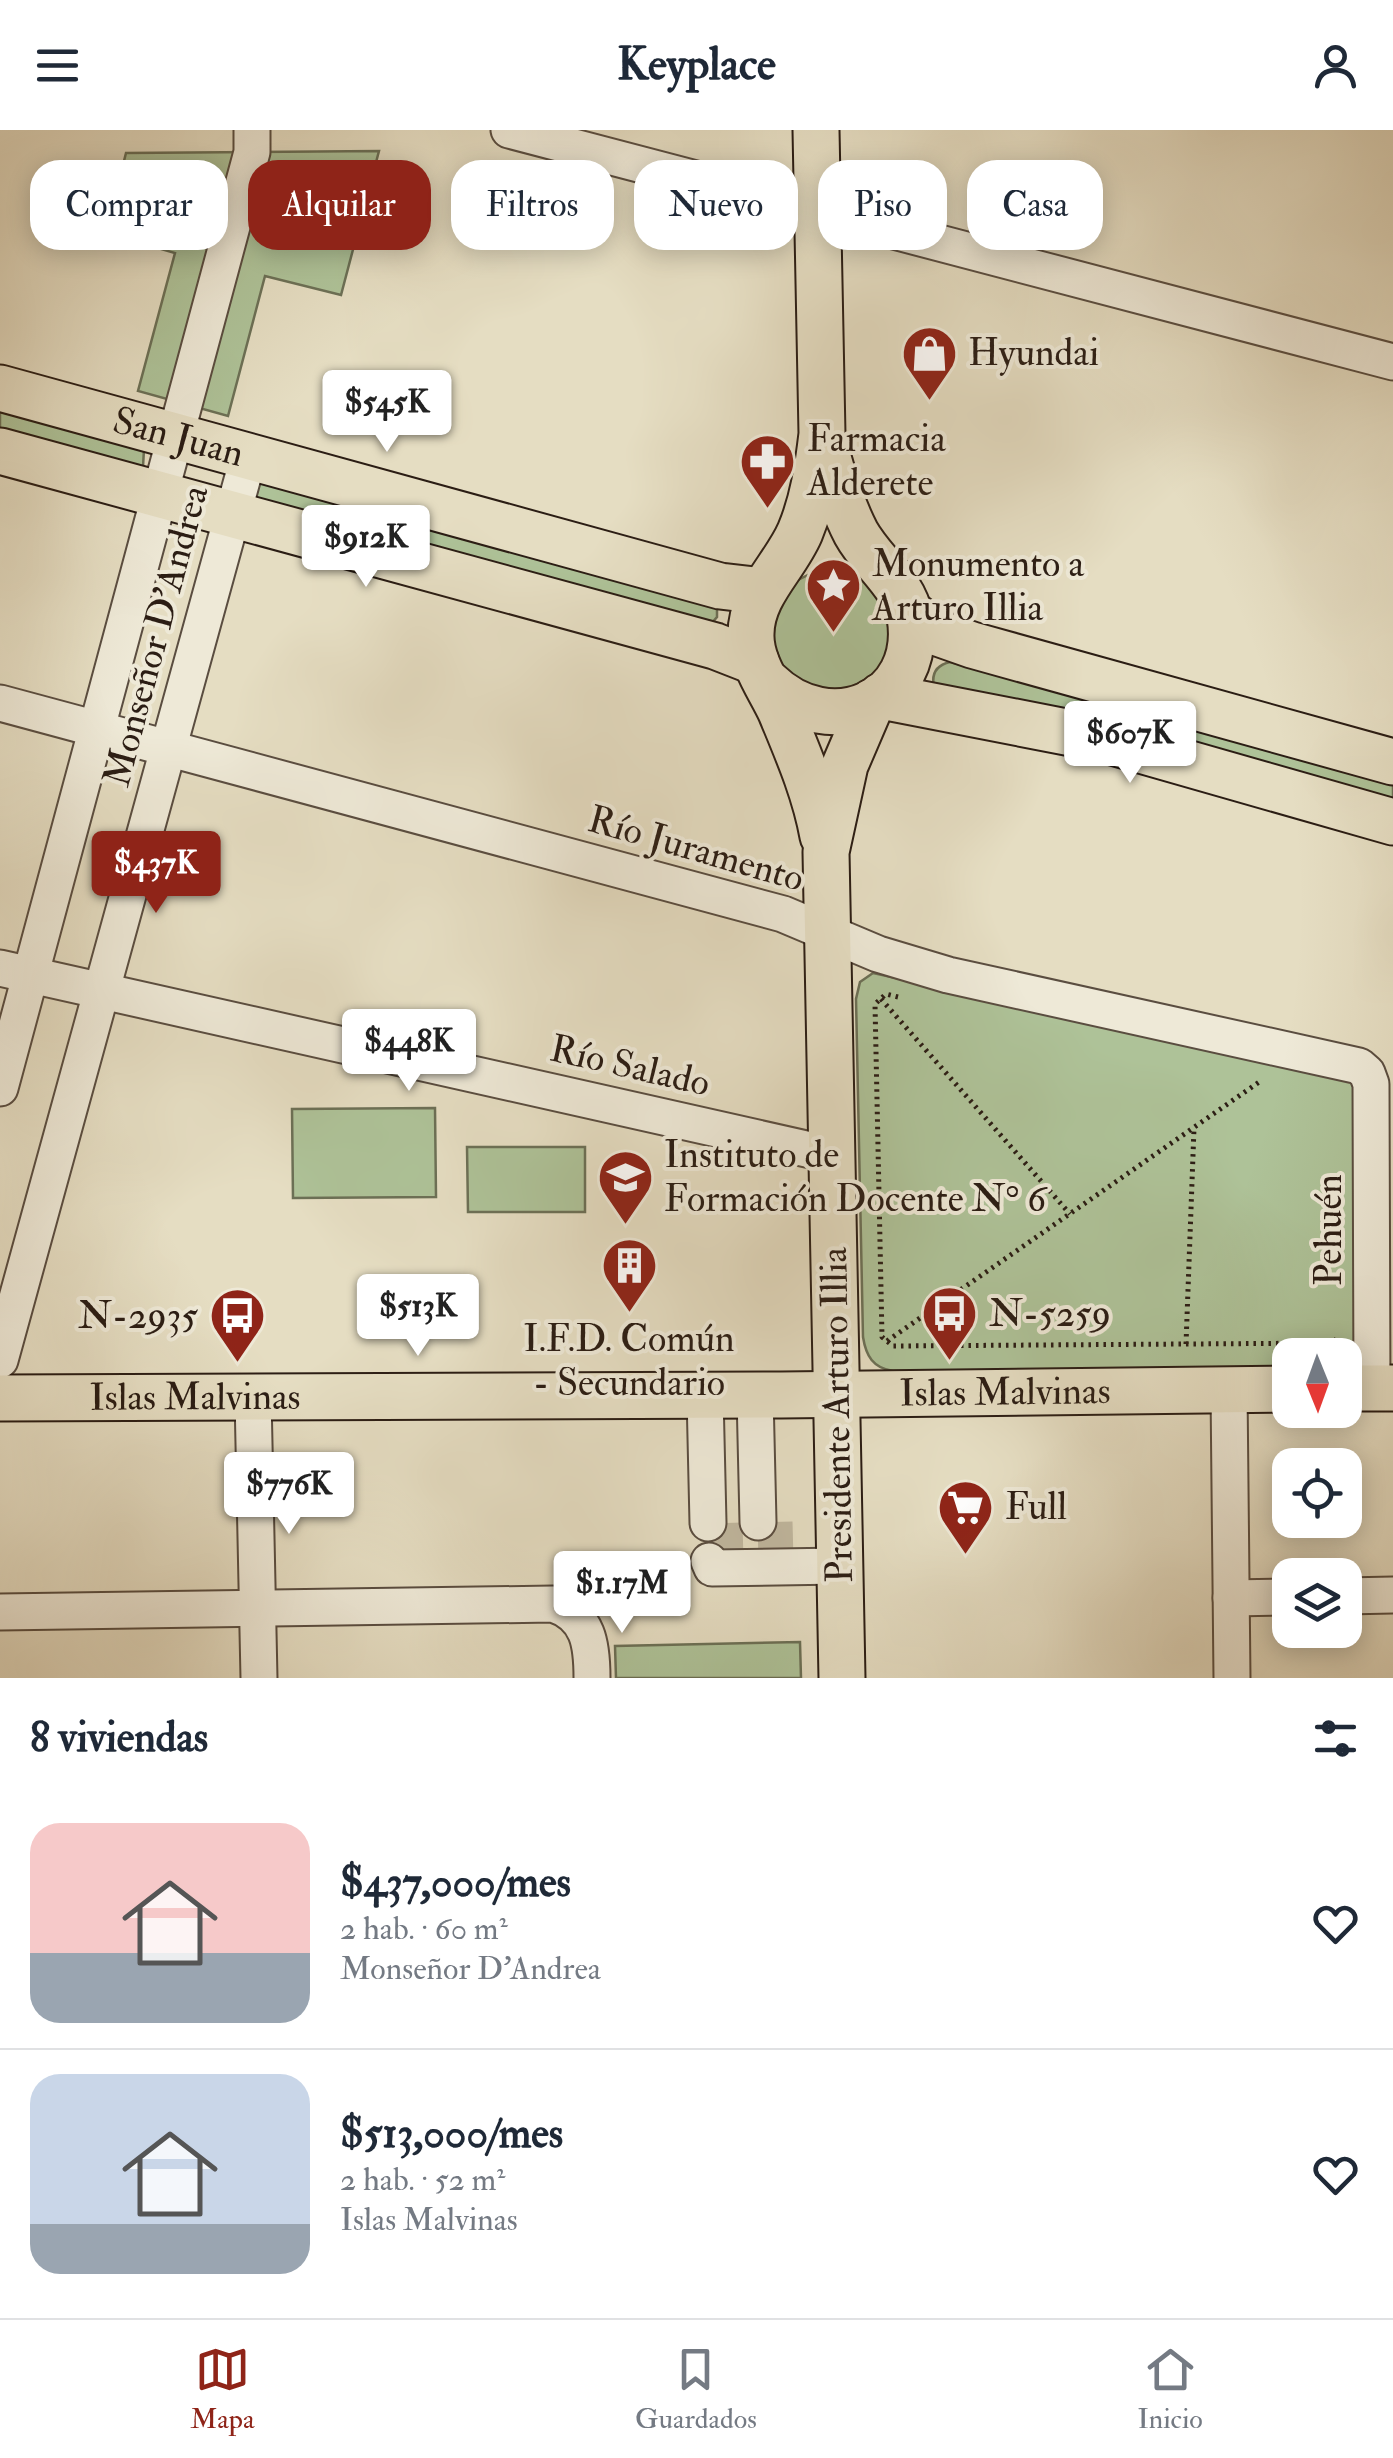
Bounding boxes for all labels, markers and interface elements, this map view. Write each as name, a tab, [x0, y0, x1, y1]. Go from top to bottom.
text: Keyplace	[617, 37, 776, 93]
icon: menu	[30, 38, 85, 93]
icon: person	[1308, 38, 1363, 93]
chip: Comprar	[30, 160, 228, 250]
chip: Alquilar	[248, 160, 431, 250]
chip: Filtros	[451, 160, 614, 250]
chip: Nuevo	[634, 160, 798, 250]
chip: Piso	[818, 160, 947, 250]
chip: Casa	[967, 160, 1103, 250]
shop icon: Hyundai	[899, 323, 959, 402]
place label: Hyundai	[968, 329, 1099, 377]
pin: $545K	[317, 370, 457, 455]
text: $545K	[344, 382, 430, 422]
street label: San Juan	[107, 396, 249, 478]
place label: Farmacia Alderete	[806, 415, 946, 507]
pharmacy icon: Farmacia Alderete	[738, 431, 798, 510]
street label: Monseñor D'Andrea	[93, 480, 219, 792]
pin: $912K	[296, 505, 436, 590]
text: $912K	[324, 517, 408, 557]
place label: Monumento a Arturo Illia	[871, 540, 1084, 632]
place icon: Monumento a Arturo Illia	[803, 556, 863, 635]
pin: $607K	[1060, 701, 1200, 786]
text: $607K	[1086, 713, 1174, 753]
street label: Río Juramento	[582, 795, 810, 903]
pin: $437K	[86, 831, 226, 916]
text: $437K	[114, 843, 198, 883]
pin: $448K	[339, 1009, 479, 1094]
text: $448K	[364, 1021, 454, 1061]
street label: Río Salado	[545, 1024, 715, 1108]
place label: Instituto de Formación Docente N° 6	[664, 1131, 1048, 1223]
school or university icon: Instituto de Formación Docente N° 6	[595, 1147, 655, 1226]
street label: Pehuén	[1305, 1174, 1353, 1286]
building icon: I.F.D. Común - Secundario	[599, 1236, 659, 1315]
street label: Presidente Arturo Illia	[810, 1246, 864, 1583]
pin: $513K	[348, 1274, 488, 1359]
bus stop icon: N-5259	[920, 1284, 980, 1363]
bus stop icon: N-2935	[207, 1286, 267, 1365]
text: $513K	[379, 1286, 457, 1326]
place label: N-5259	[989, 1290, 1111, 1338]
place label: N-2935	[78, 1292, 198, 1340]
place label: I.F.D. Común - Secundario	[523, 1315, 735, 1407]
north arrow	[1272, 1338, 1362, 1428]
map controls	[1272, 1338, 1362, 1648]
street label: Islas Malvinas	[899, 1367, 1111, 1418]
street label: Islas Malvinas	[89, 1373, 301, 1422]
button: locate	[1272, 1448, 1362, 1538]
pin: $776K	[219, 1452, 359, 1537]
text: $776K	[246, 1464, 332, 1504]
supermarket icon: Full	[936, 1477, 996, 1556]
place label: Full	[1005, 1483, 1067, 1531]
pin: $1.17M	[541, 1551, 703, 1636]
button: layers	[1272, 1558, 1362, 1648]
text: $1.17M	[576, 1563, 668, 1603]
icon: filters	[1308, 1711, 1363, 1766]
text: 8 viviendas	[30, 1712, 208, 1764]
text: $437,000/mes	[340, 1857, 571, 1909]
icon: home	[110, 1863, 230, 1983]
icon: heart	[1308, 1896, 1363, 1951]
text: 2 hab. · 60 m²	[340, 1909, 508, 1949]
text: Monseñor D'Andrea	[340, 1949, 601, 1989]
text: $513,000/mes	[340, 2108, 563, 2160]
icon: home	[110, 2114, 230, 2234]
icon: heart	[1308, 2147, 1363, 2202]
text: 2 hab. · 52 m²	[340, 2160, 505, 2200]
text: Islas Malvinas	[340, 2200, 518, 2240]
tab: Mapa	[190, 2342, 254, 2437]
tab: Guardados	[635, 2342, 757, 2437]
tab: Inicio	[1138, 2342, 1203, 2437]

